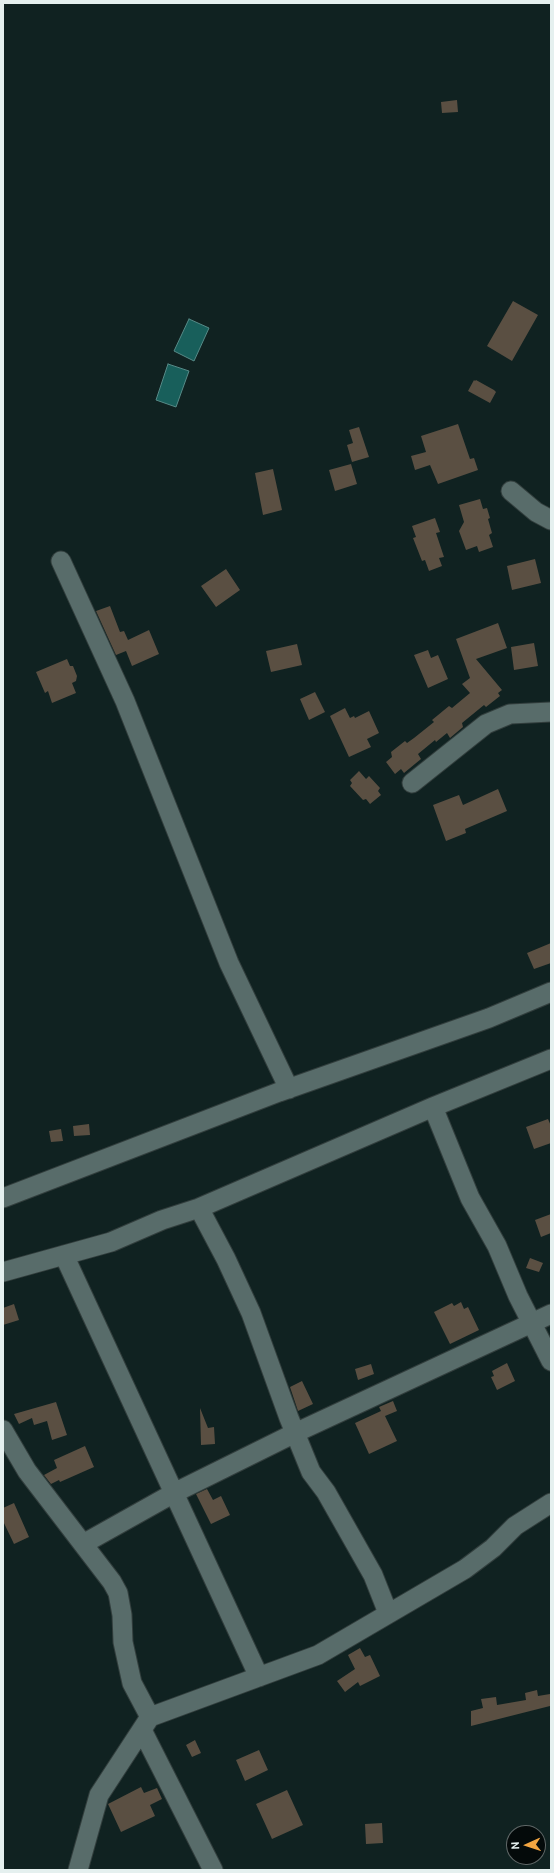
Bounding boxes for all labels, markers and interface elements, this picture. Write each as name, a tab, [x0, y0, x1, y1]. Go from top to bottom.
north arrow	[506, 1825, 546, 1865]
text: N	[508, 1841, 522, 1850]

